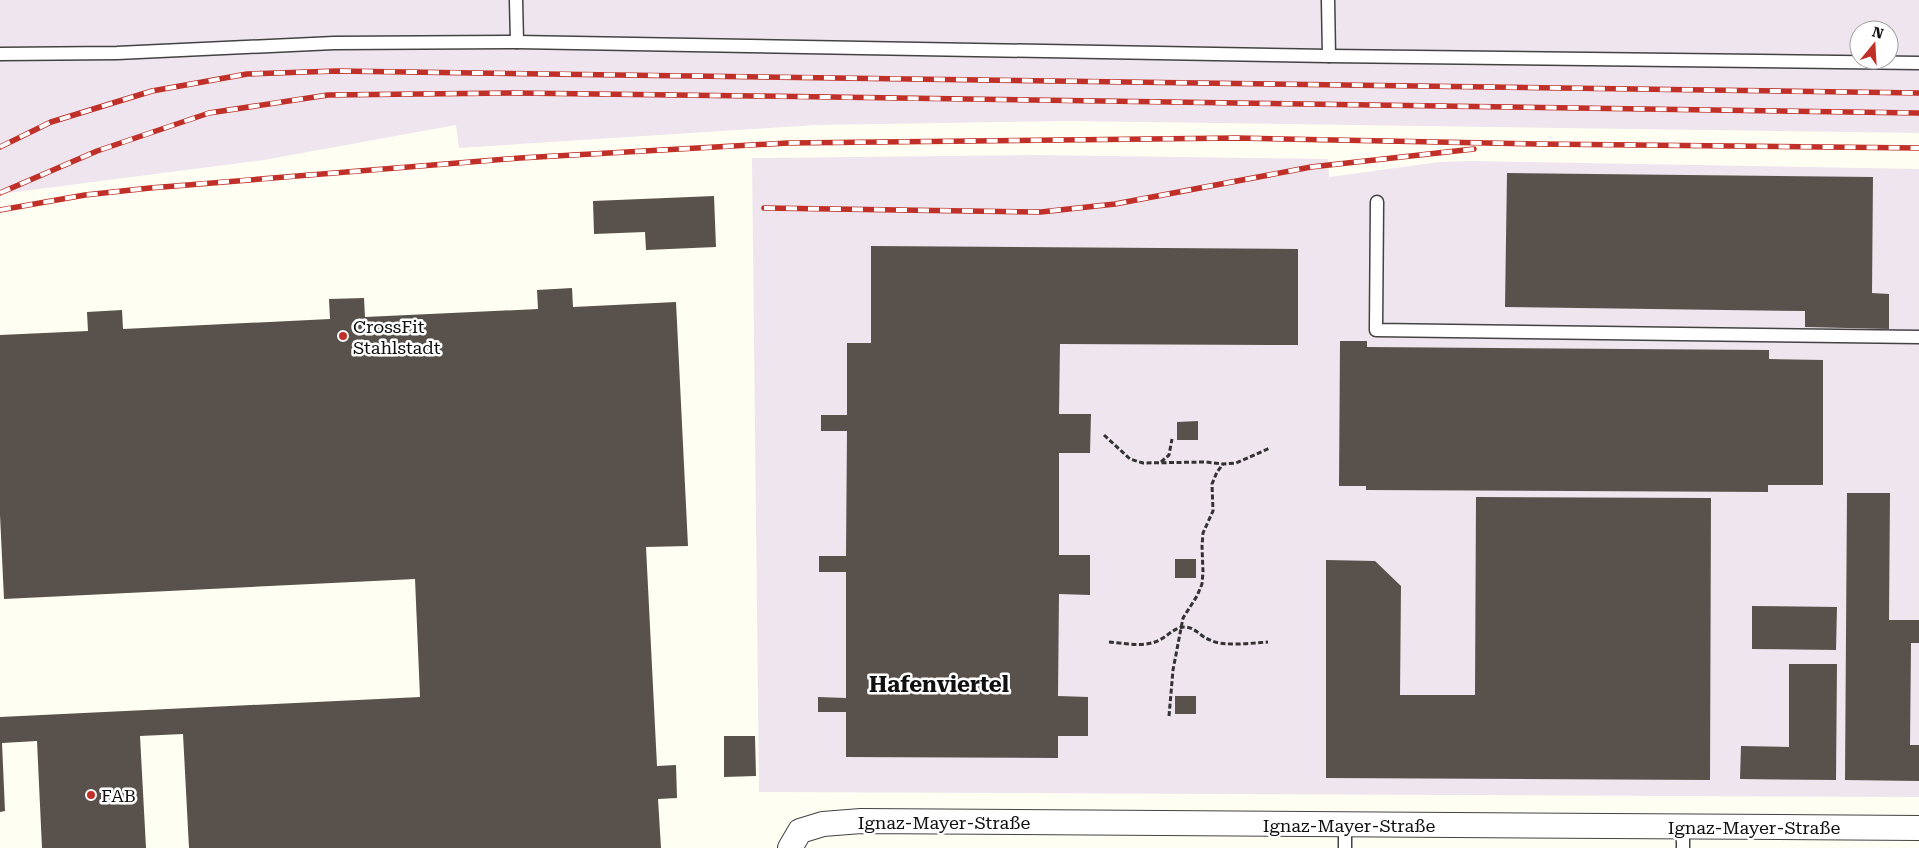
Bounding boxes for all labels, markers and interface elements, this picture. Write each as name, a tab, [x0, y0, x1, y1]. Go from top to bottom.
north arrow	[1849, 20, 1899, 70]
text: N	[1870, 23, 1886, 42]
place label: CrossFit Stahlstadt	[353, 316, 441, 358]
marker: CrossFit Stahlstadt	[337, 330, 349, 342]
district label: Hafenviertel	[869, 672, 1009, 697]
place label: FAB	[101, 785, 136, 806]
marker: FAB	[85, 789, 97, 801]
street label: Ignaz-Mayer-Straße	[858, 812, 1030, 833]
street label: Ignaz-Mayer-Straße	[1263, 815, 1435, 836]
street label: Ignaz-Mayer-Straße	[1668, 817, 1840, 838]

